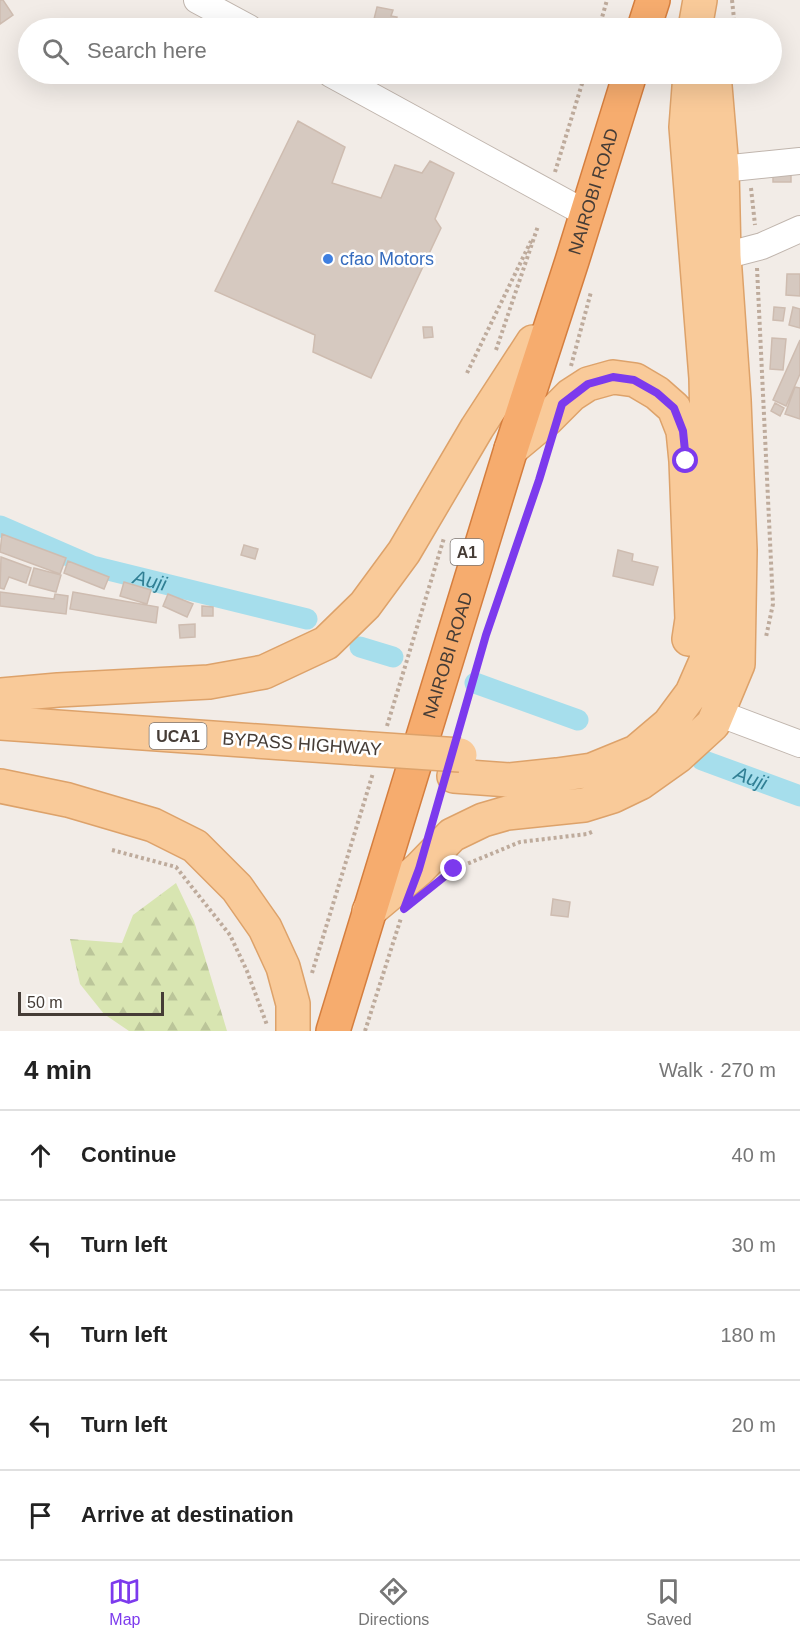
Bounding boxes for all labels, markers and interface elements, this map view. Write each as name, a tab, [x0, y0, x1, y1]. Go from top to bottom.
search box	[18, 18, 782, 84]
icon: search	[39, 35, 72, 68]
text: Search here	[87, 38, 207, 63]
street label: NAIROBI ROAD	[565, 126, 623, 257]
place label: cfao Motors	[340, 249, 434, 269]
marker: cfao Motors	[321, 252, 335, 266]
route start	[672, 447, 698, 473]
road number: A1	[450, 539, 484, 565]
water label: Auji	[130, 565, 169, 595]
street label: NAIROBI ROAD	[419, 590, 477, 721]
road number: UCA1	[150, 723, 207, 749]
street label: BYPASS HIGHWAY	[222, 728, 382, 760]
water label: Auji	[730, 762, 771, 794]
route end	[440, 855, 466, 881]
scale bar	[18, 989, 164, 1016]
text: 50 m	[27, 994, 63, 1011]
text: 4 min	[24, 1055, 92, 1085]
text: Walk · 270 m	[659, 1059, 776, 1081]
icon: ahead	[24, 1139, 57, 1172]
text: Continue	[81, 1142, 176, 1167]
text: 40 m	[732, 1144, 776, 1166]
icon: left	[24, 1229, 57, 1262]
text: Turn left	[81, 1232, 167, 1257]
text: 30 m	[732, 1234, 776, 1256]
icon: left	[24, 1319, 57, 1352]
text: Turn left	[81, 1322, 167, 1347]
text: 180 m	[720, 1324, 776, 1346]
icon: left	[24, 1409, 57, 1442]
text: Turn left	[81, 1412, 167, 1437]
text: 20 m	[732, 1414, 776, 1436]
icon: arrive	[24, 1499, 57, 1532]
text: Arrive at destination	[81, 1502, 294, 1527]
tab: Map	[108, 1575, 141, 1629]
tab: Directions	[358, 1575, 429, 1629]
tab: Saved	[646, 1575, 692, 1629]

